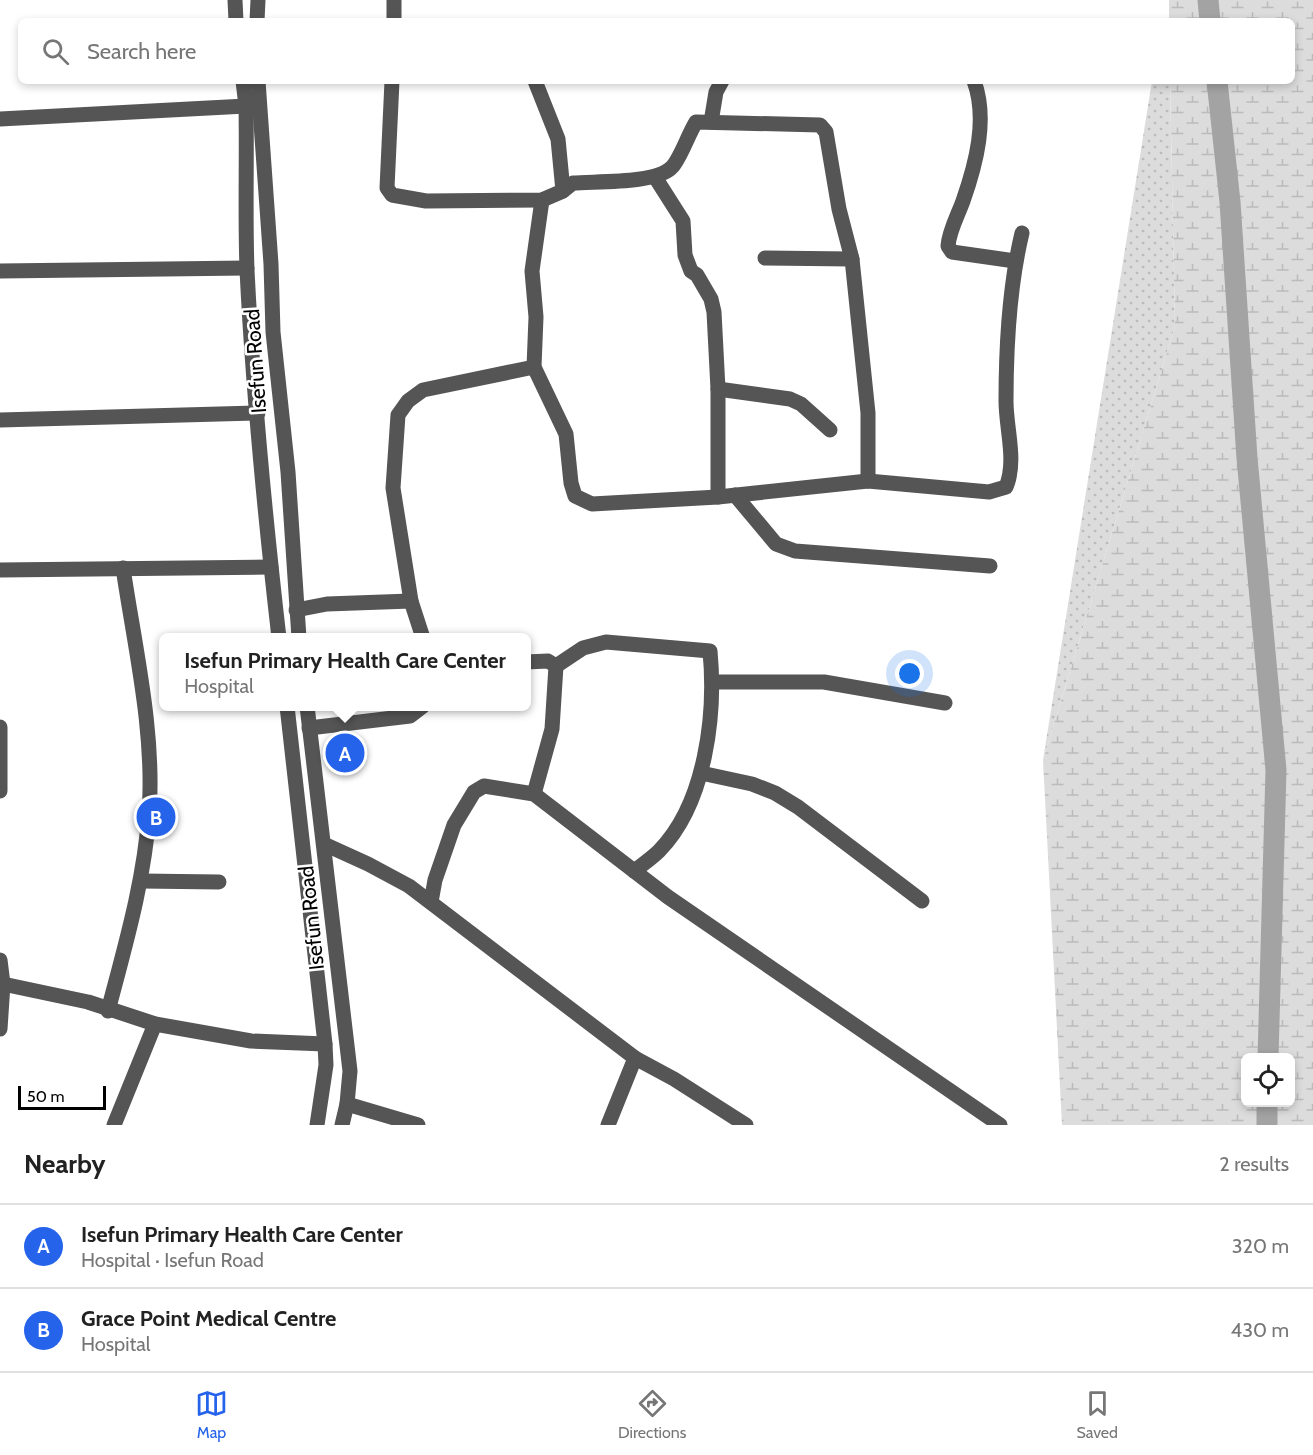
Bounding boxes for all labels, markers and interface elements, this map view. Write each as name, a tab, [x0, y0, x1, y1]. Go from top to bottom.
search box	[18, 18, 1295, 84]
icon: search	[39, 35, 72, 68]
text: Search here	[87, 38, 196, 65]
street label: Isefun Road	[239, 308, 271, 414]
popup	[159, 633, 531, 711]
text: Isefun Primary Health Care Center	[184, 647, 506, 674]
your location	[895, 659, 924, 688]
text: Hospital	[184, 674, 254, 698]
pin: A	[326, 730, 364, 776]
pin: B	[136, 794, 176, 840]
street label: Isefun Road	[293, 865, 329, 971]
map controls	[1241, 1053, 1295, 1107]
button: locate	[1241, 1053, 1295, 1107]
scale bar	[18, 1083, 106, 1110]
text: 50 m	[27, 1087, 64, 1106]
text: Nearby	[24, 1148, 105, 1180]
text: 2 results	[1219, 1152, 1289, 1176]
text: Isefun Primary Health Care Center	[81, 1221, 403, 1248]
text: A	[37, 1234, 50, 1258]
text: 320 m	[1232, 1234, 1289, 1258]
text: Hospital · Isefun Road	[81, 1248, 264, 1272]
text: Grace Point Medical Centre	[81, 1305, 336, 1332]
text: B	[37, 1318, 50, 1342]
text: 430 m	[1231, 1318, 1289, 1342]
text: Hospital	[81, 1332, 151, 1356]
tab: Map	[195, 1387, 228, 1442]
tab: Directions	[618, 1387, 686, 1442]
tab: Saved	[1076, 1387, 1118, 1442]

